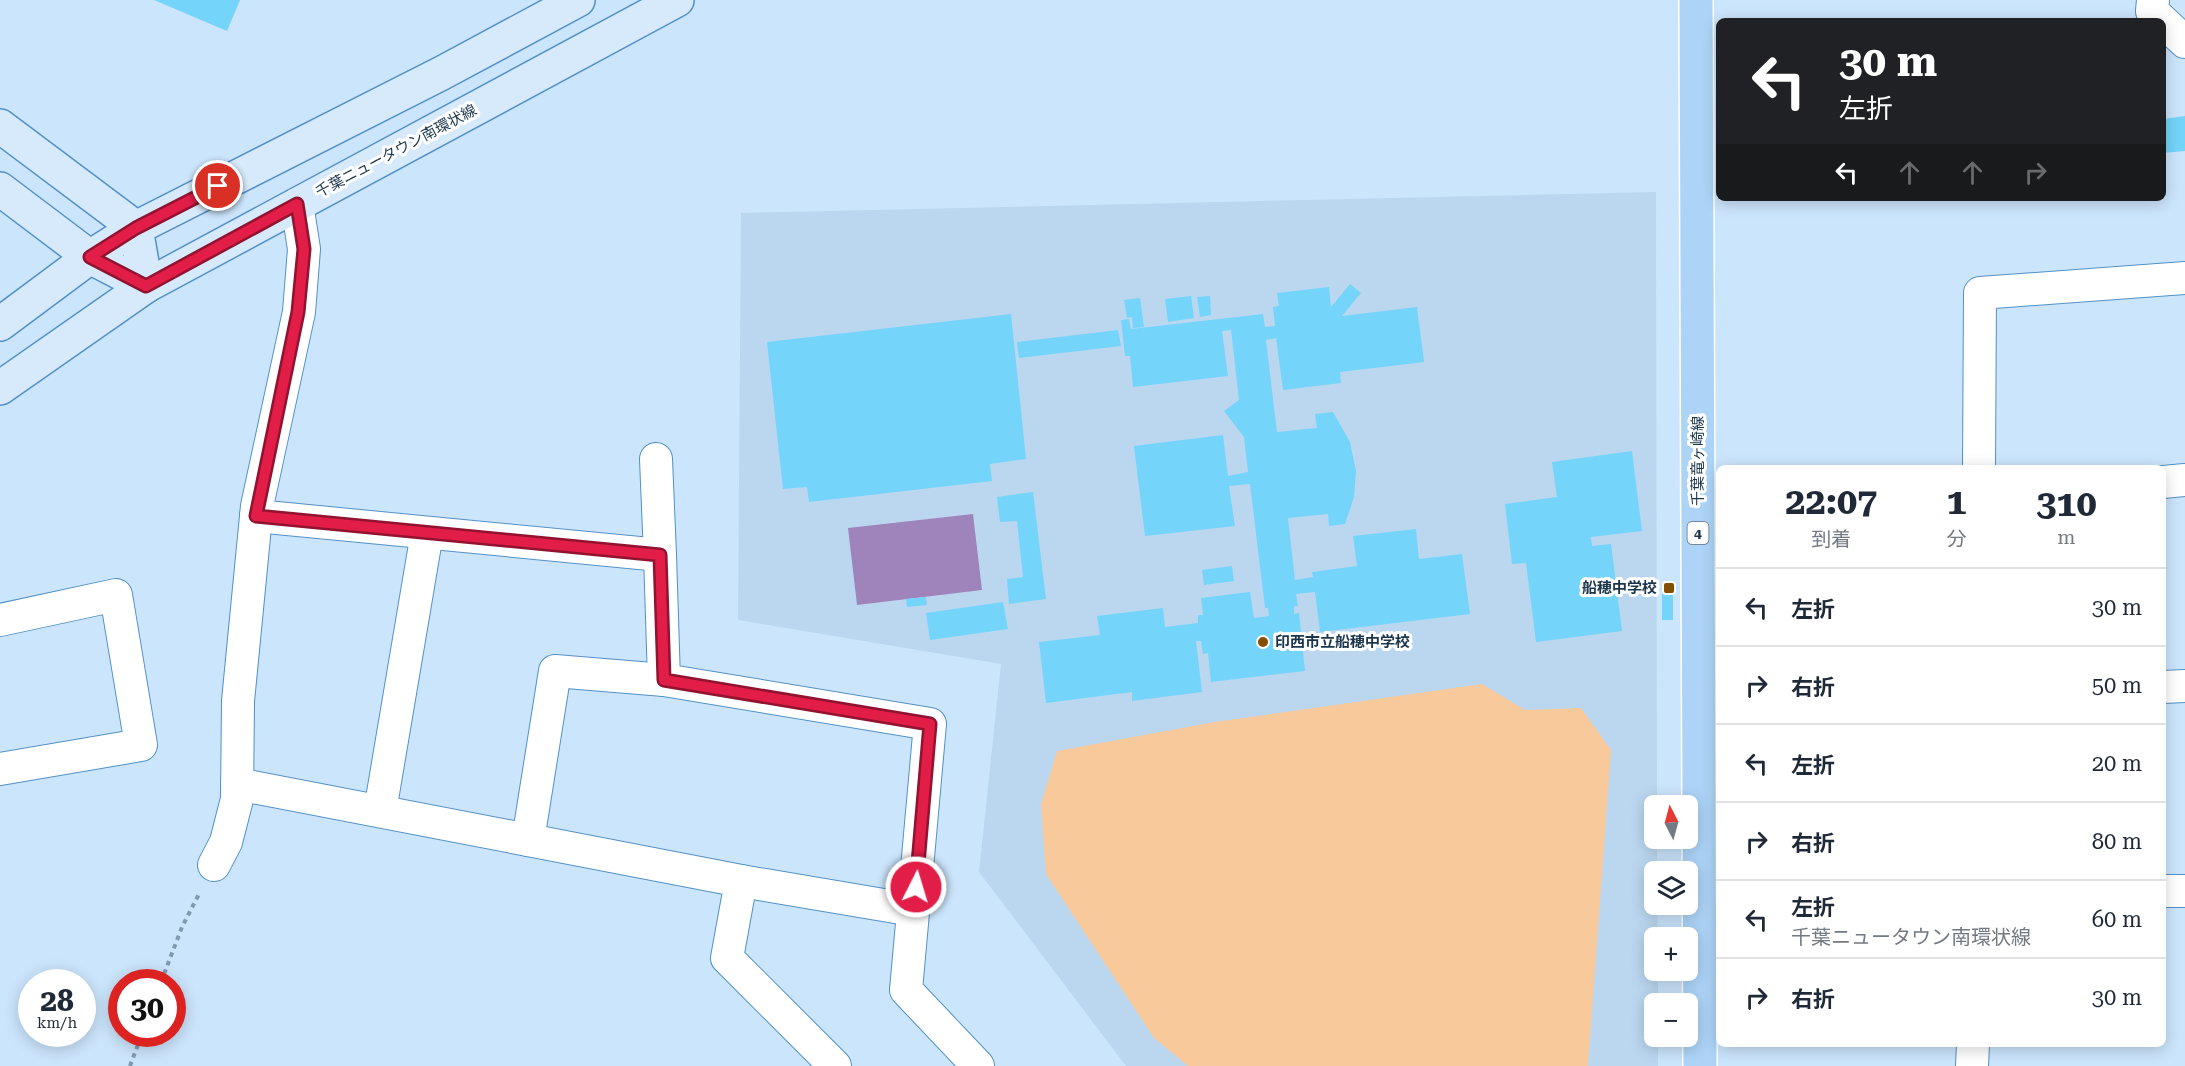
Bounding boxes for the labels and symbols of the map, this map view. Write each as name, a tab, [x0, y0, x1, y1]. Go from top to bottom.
street label: 千葉ニュータウン南環状線	[312, 101, 480, 201]
pin	[192, 160, 243, 211]
street label: 千葉竜ヶ崎線	[1689, 416, 1707, 506]
road number: 4	[1688, 522, 1708, 544]
place label: 船穂中学校	[1582, 579, 1657, 597]
marker: 船穂中学校	[1662, 581, 1676, 595]
place label: 印西市立船穂中学校	[1275, 633, 1410, 651]
marker: 印西市立船穂中学校	[1256, 635, 1270, 649]
north arrow	[1644, 795, 1698, 849]
position arrow	[884, 855, 948, 919]
speed limit sign: 30	[108, 969, 186, 1047]

